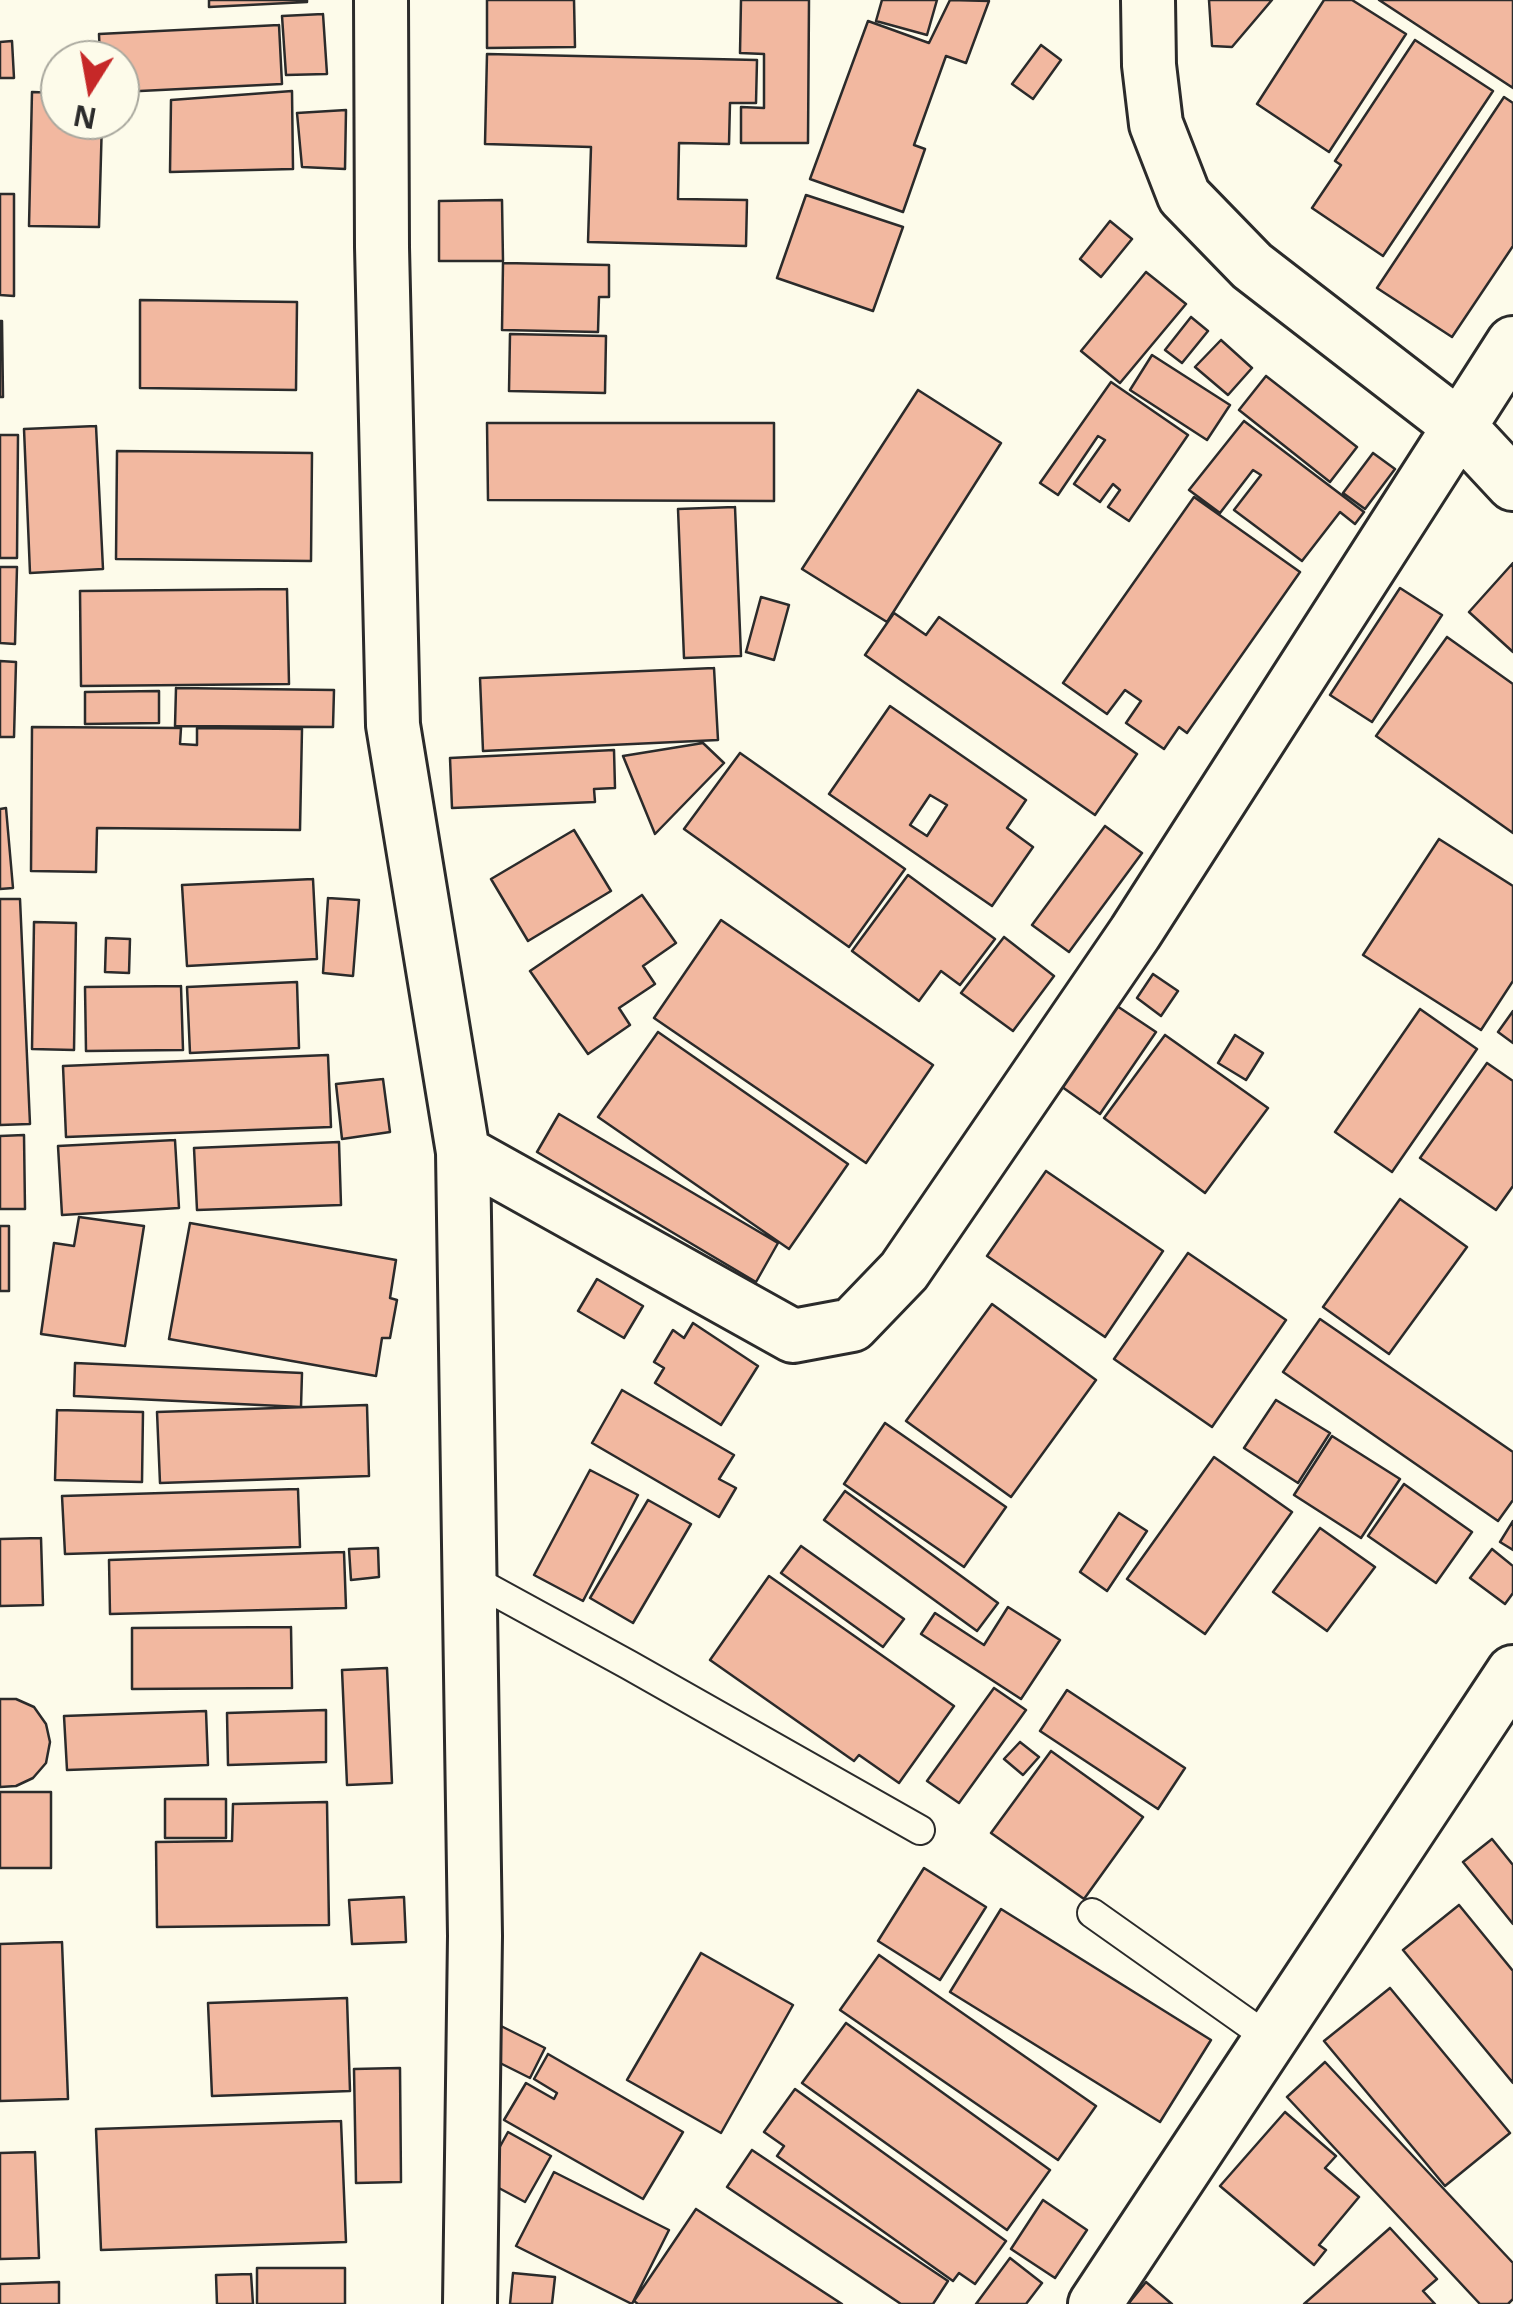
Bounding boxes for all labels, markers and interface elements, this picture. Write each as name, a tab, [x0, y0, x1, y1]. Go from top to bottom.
north arrow	[40, 40, 140, 140]
text: N	[70, 97, 99, 138]

